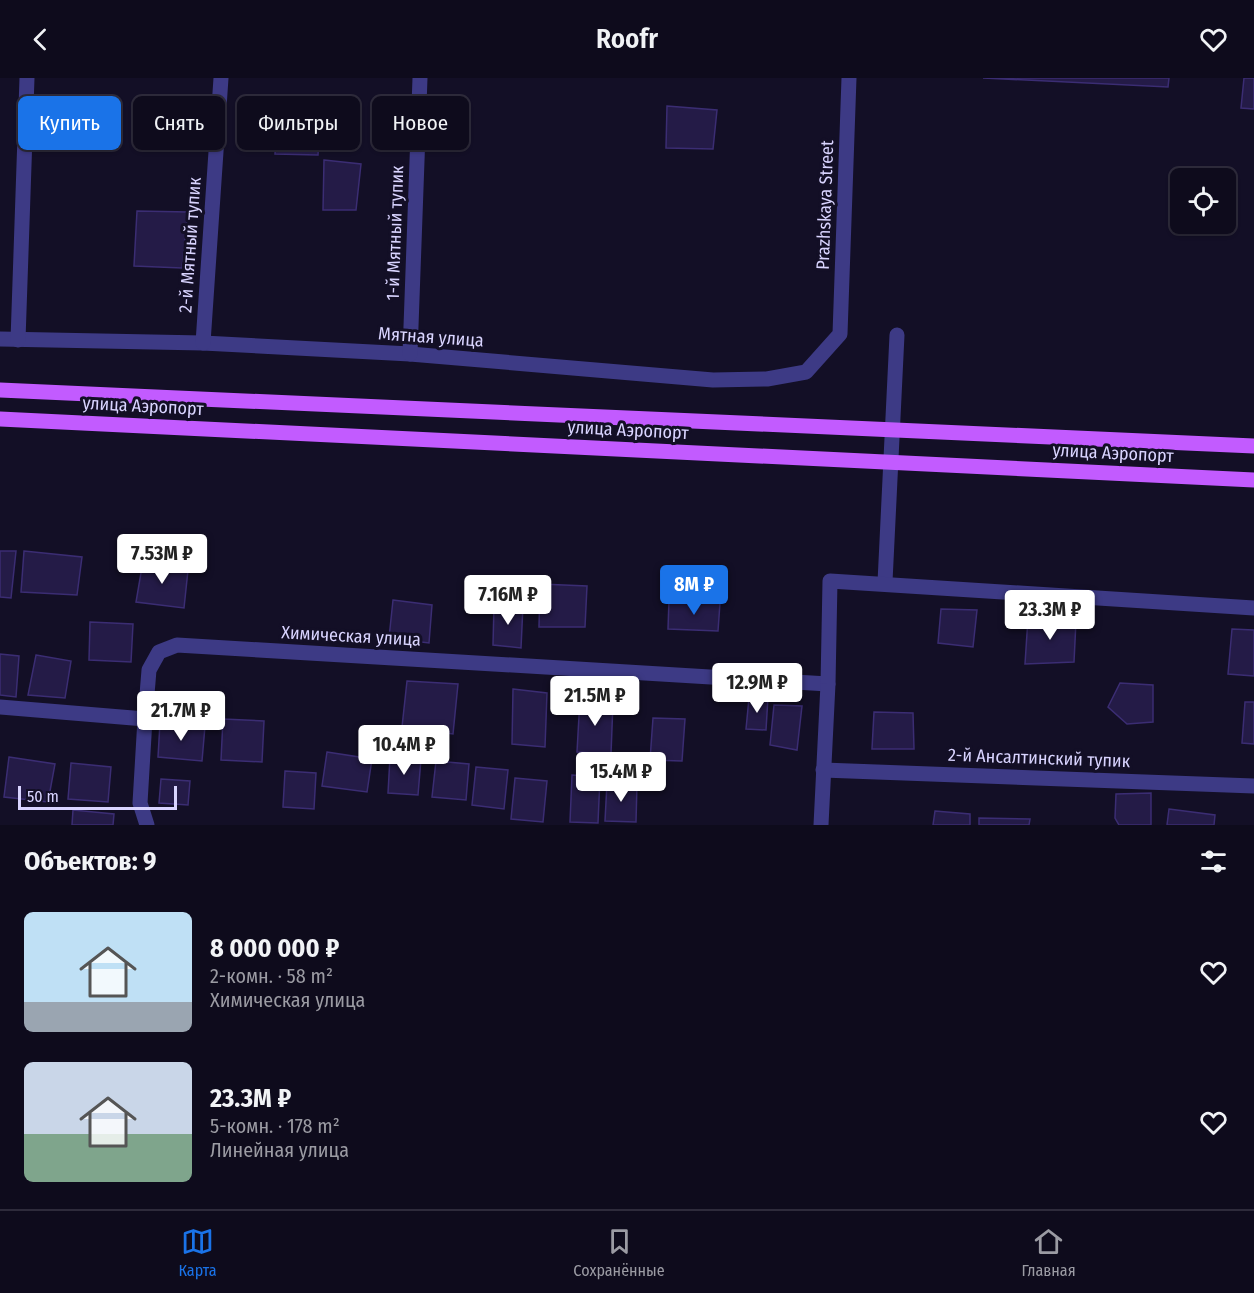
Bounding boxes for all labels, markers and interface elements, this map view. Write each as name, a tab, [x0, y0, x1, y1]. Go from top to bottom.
icon: back	[24, 23, 57, 56]
text: Roofr	[596, 23, 658, 55]
icon: heart	[1197, 23, 1230, 56]
chip: Купить	[18, 96, 121, 150]
chip: Снять	[133, 96, 225, 150]
chip: Фильтры	[237, 96, 360, 150]
chip: Новое	[372, 96, 469, 150]
street label: Prazhskaya Street	[812, 140, 838, 270]
street label: 1-й Мятный тупик	[382, 165, 408, 301]
map controls	[1170, 168, 1236, 234]
button: locate	[1170, 168, 1236, 234]
street label: 2-й Мятный тупик	[174, 176, 206, 314]
street label: Мятная улица	[378, 322, 485, 352]
street label: улица Аэропорт	[82, 392, 205, 420]
street label: улица Аэропорт	[567, 416, 690, 444]
street label: улица Аэропорт	[1052, 439, 1175, 467]
pin: 7.53M ₽	[107, 534, 217, 585]
text: 7.53M ₽	[131, 541, 193, 565]
pin: 8M ₽	[658, 565, 730, 616]
text: 8M ₽	[674, 572, 714, 596]
pin: 7.16M ₽	[453, 575, 563, 626]
text: 7.16M ₽	[478, 582, 538, 606]
pin: 23.3M ₽	[995, 590, 1105, 641]
text: 23.3M ₽	[1019, 597, 1081, 621]
street label: Химическая улица	[281, 621, 422, 651]
pin: 12.9M ₽	[702, 663, 812, 714]
text: 12.9M ₽	[726, 670, 788, 694]
pin: 21.5M ₽	[540, 676, 650, 727]
text: 21.5M ₽	[564, 683, 626, 707]
pin: 21.7M ₽	[126, 691, 236, 742]
text: 21.7M ₽	[151, 698, 211, 722]
pin: 10.4M ₽	[349, 725, 459, 776]
text: 10.4M ₽	[372, 732, 436, 756]
street label: 2-й Ансалтинский тупик	[947, 744, 1131, 772]
pin: 15.4M ₽	[566, 752, 676, 803]
text: 15.4M ₽	[590, 759, 652, 783]
scale bar	[18, 783, 177, 810]
text: 50 m	[27, 787, 59, 806]
icon: filters	[1197, 845, 1230, 878]
text: Объектов: 9	[24, 846, 157, 877]
text: 8 000 000 ₽	[210, 933, 339, 964]
icon: home	[72, 936, 144, 1008]
icon: heart	[1197, 956, 1230, 989]
text: 2-комн. · 58 m²	[210, 964, 333, 988]
text: Химическая улица	[210, 988, 365, 1012]
text: 23.3M ₽	[210, 1083, 291, 1114]
icon: home	[72, 1086, 144, 1158]
icon: heart	[1197, 1106, 1230, 1139]
text: 5-комн. · 178 m²	[210, 1114, 340, 1138]
text: Линейная улица	[210, 1138, 349, 1162]
tab: Карта	[178, 1225, 217, 1280]
tab: Сохранённые	[573, 1225, 665, 1280]
tab: Главная	[1021, 1225, 1076, 1280]

